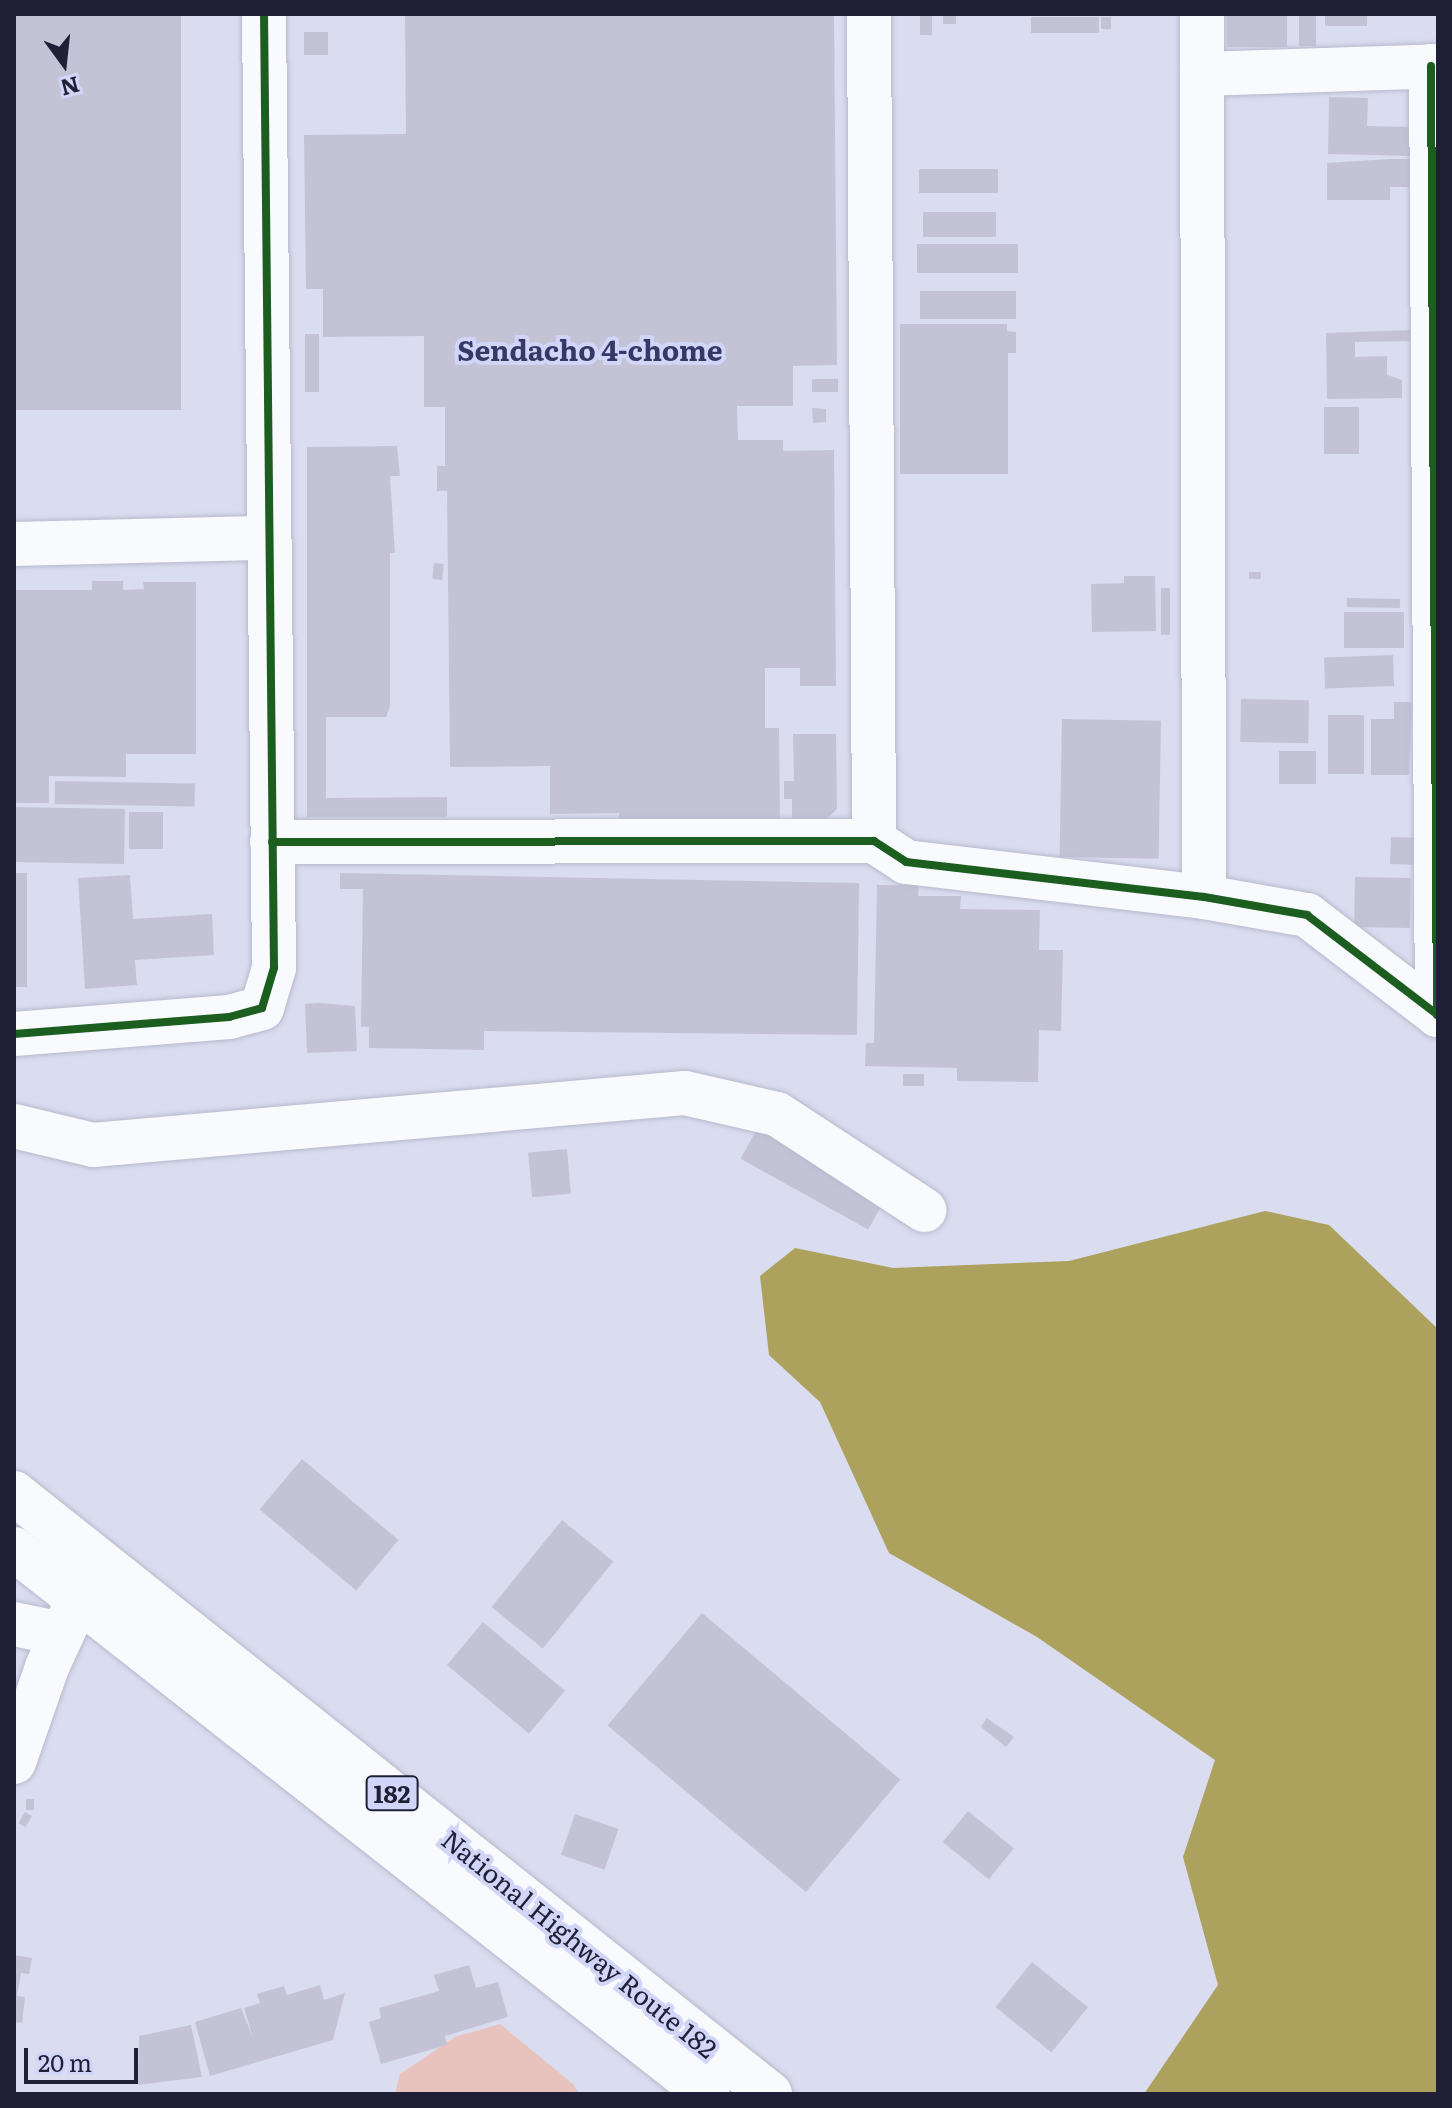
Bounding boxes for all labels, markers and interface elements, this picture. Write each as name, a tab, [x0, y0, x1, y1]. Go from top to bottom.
north arrow	[24, 24, 104, 104]
text: N	[57, 69, 84, 106]
district label: Sendacho 4-chome	[457, 332, 723, 366]
road number: 182	[364, 1773, 420, 1813]
street label: National Highway Route 182	[436, 1823, 724, 2063]
scale bar	[28, 2032, 142, 2082]
text: 20 m	[38, 2044, 92, 2079]

